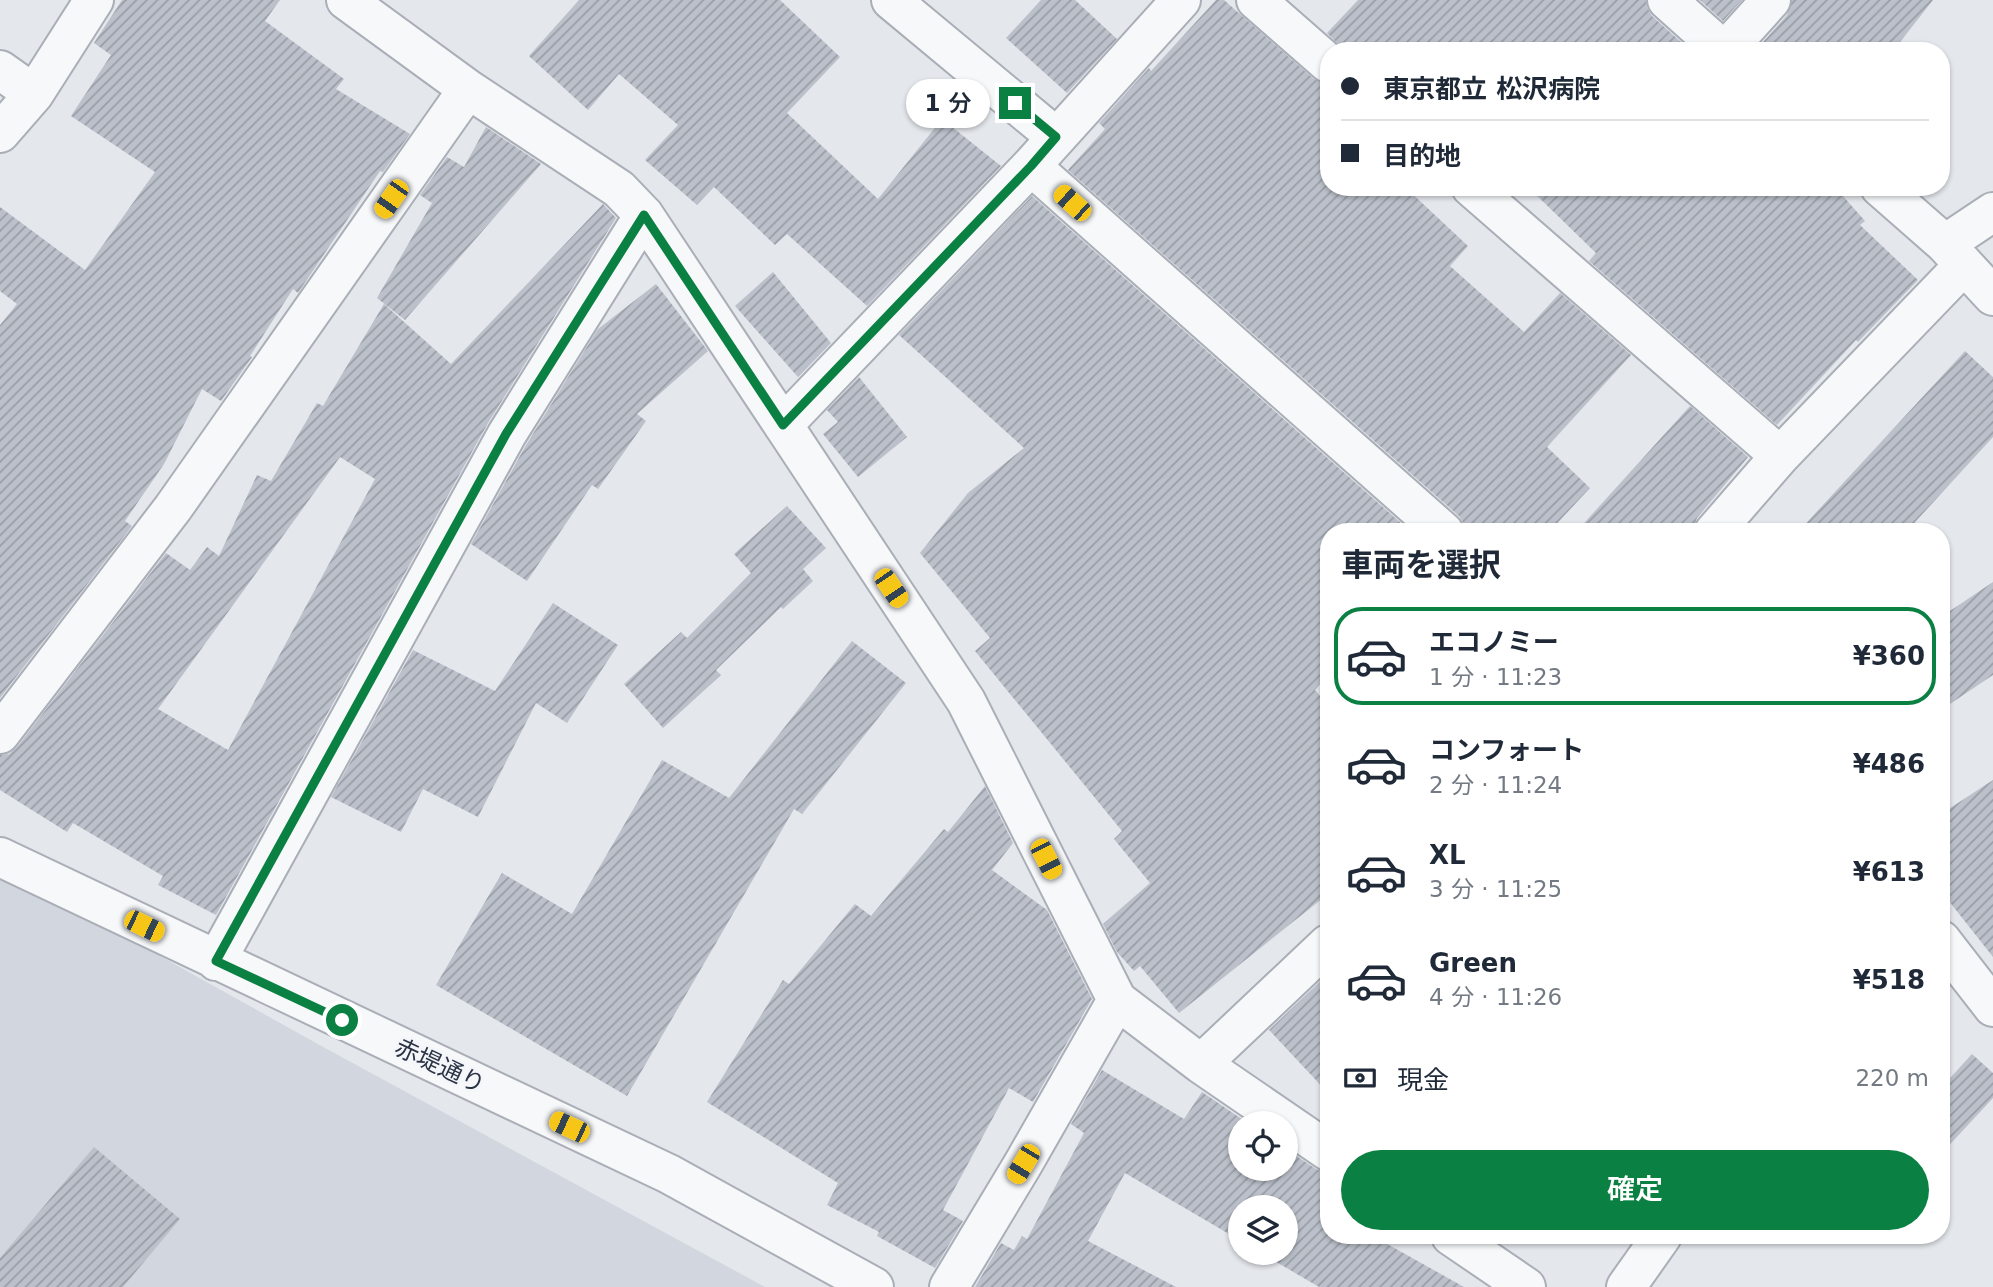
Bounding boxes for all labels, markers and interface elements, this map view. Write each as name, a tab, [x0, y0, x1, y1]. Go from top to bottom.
text: 東京都立 松沢病院	[1383, 74, 1600, 104]
callout: 1 分	[906, 78, 990, 128]
route end	[999, 87, 1031, 119]
text: 1 分	[924, 90, 972, 116]
text: 目的地	[1383, 141, 1461, 171]
car	[371, 176, 412, 222]
car	[1050, 181, 1095, 225]
text: 車両を選択	[1341, 546, 1501, 584]
car	[871, 565, 912, 611]
icon: car	[1345, 625, 1408, 688]
text: エコノミー	[1429, 627, 1559, 657]
text: ¥360	[1853, 641, 1925, 671]
text: 1 分 · 11:23	[1429, 664, 1562, 690]
icon: car	[1345, 733, 1408, 796]
text: コンフォート	[1429, 735, 1584, 765]
text: ¥486	[1853, 749, 1925, 779]
text: 2 分 · 11:24	[1429, 772, 1562, 798]
car	[1028, 836, 1065, 882]
text: XL	[1429, 840, 1466, 870]
icon: car	[1345, 841, 1408, 904]
text: ¥613	[1853, 857, 1925, 887]
text: 3 分 · 11:25	[1429, 876, 1562, 902]
car	[121, 907, 168, 945]
text: Green	[1429, 948, 1517, 978]
icon: car	[1345, 949, 1408, 1012]
text: ¥518	[1853, 965, 1925, 995]
text: 4 分 · 11:26	[1429, 984, 1562, 1010]
route start	[326, 1004, 358, 1036]
street label: 赤堤通り	[391, 1033, 489, 1099]
icon: cash	[1341, 1059, 1379, 1097]
text: 現金	[1397, 1065, 1449, 1095]
text: 220 m	[1855, 1065, 1929, 1091]
car	[546, 1109, 593, 1145]
map controls	[1228, 1111, 1298, 1265]
button: locate	[1228, 1111, 1298, 1181]
car	[1004, 1141, 1043, 1187]
button: 確定	[1341, 1150, 1929, 1230]
button: layers	[1228, 1195, 1298, 1265]

